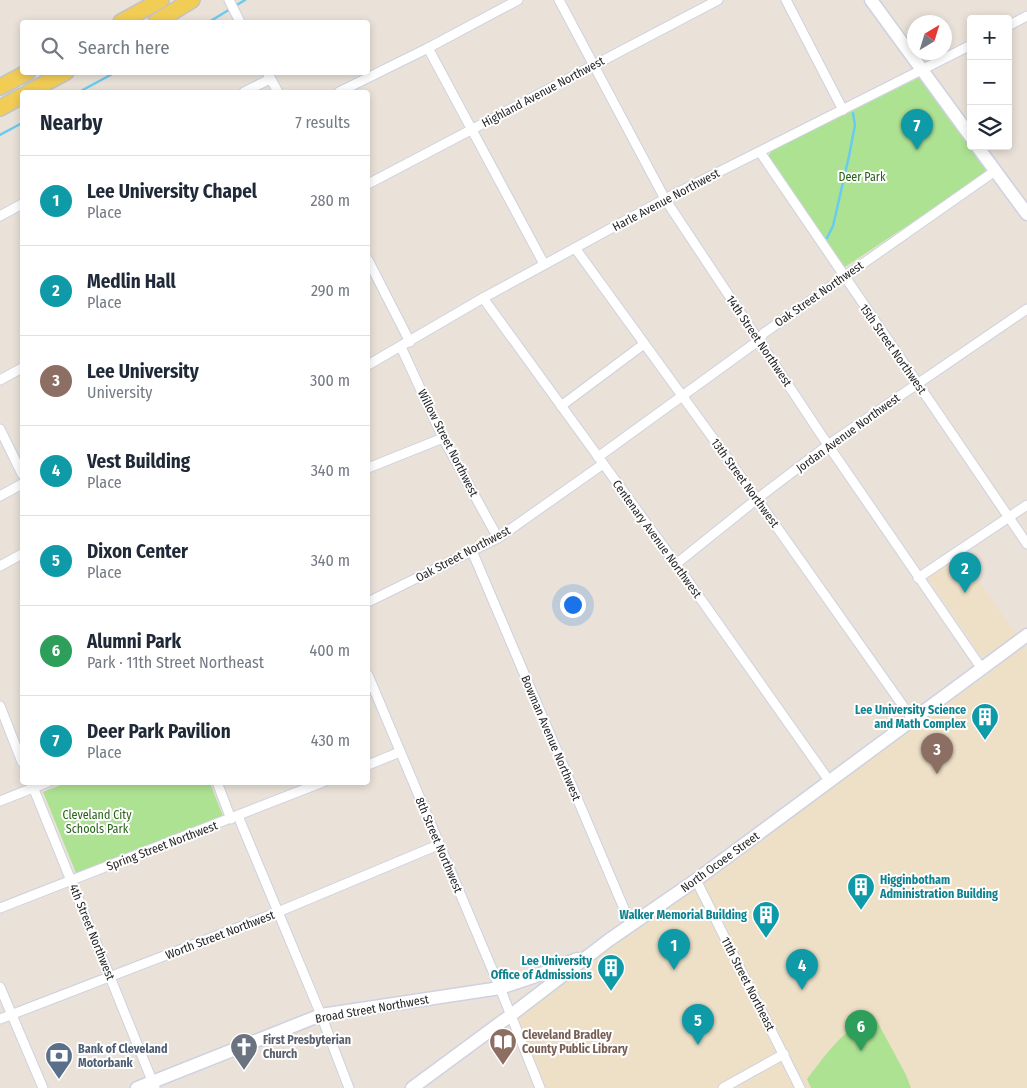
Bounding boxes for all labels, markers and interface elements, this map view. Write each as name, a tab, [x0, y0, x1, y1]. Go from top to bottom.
north arrow	[907, 15, 952, 60]
map controls	[967, 15, 1012, 150]
button: +	[967, 15, 1012, 60]
search box	[20, 20, 370, 75]
icon: search	[38, 34, 66, 62]
text: Search here	[78, 36, 170, 59]
street label: Highland Avenue Northwest	[479, 54, 607, 130]
button: −	[967, 60, 1012, 105]
button: layers	[967, 105, 1012, 150]
pin: 7	[901, 109, 933, 150]
text: Nearby	[40, 110, 102, 136]
text: 7 results	[295, 113, 350, 132]
street label: Harle Avenue Northwest	[610, 166, 722, 234]
park label: Deer Park	[838, 170, 886, 184]
text: Lee University Chapel	[87, 180, 257, 203]
text: 1	[53, 191, 59, 210]
text: 280 m	[311, 191, 350, 210]
text: Place	[87, 203, 122, 222]
street label: Oak Street Northwest	[772, 258, 866, 330]
text: Medlin Hall	[87, 270, 176, 293]
text: 2	[52, 281, 60, 300]
text: 290 m	[311, 281, 350, 300]
text: Place	[87, 293, 122, 312]
street label: 14th Street Northwest	[723, 293, 795, 389]
street label: 15th Street Northwest	[857, 301, 929, 397]
text: Lee University	[87, 360, 199, 383]
text: 3	[52, 371, 60, 390]
text: 300 m	[310, 371, 350, 390]
text: University	[87, 383, 152, 402]
street label: Willow Street Northwest	[415, 387, 481, 499]
street label: Jordan Avenue Northwest	[793, 391, 903, 475]
street label: 13th Street Northwest	[708, 436, 782, 530]
text: Vest Building	[87, 450, 190, 473]
text: 4	[52, 461, 60, 480]
text: 340 m	[311, 461, 350, 480]
text: Place	[87, 473, 122, 492]
street label: Centenary Avenue Northwest	[610, 477, 704, 601]
street label: Oak Street Northwest	[413, 523, 513, 585]
text: Dixon Center	[87, 540, 188, 563]
text: 5	[52, 551, 60, 570]
text: 340 m	[311, 551, 350, 570]
pin: 2	[949, 552, 981, 593]
text: Place	[87, 563, 122, 582]
your location	[560, 592, 586, 618]
text: Alumni Park	[87, 630, 181, 653]
text: 6	[52, 641, 60, 660]
text: 400 m	[310, 641, 350, 660]
text: Park · 11th Street Northeast	[87, 653, 264, 672]
street label: Bowman Avenue Northwest	[518, 673, 584, 803]
building icon: Lee University Science and Math Complex	[970, 702, 1000, 741]
place label: Lee University Science and Math Complex	[855, 703, 966, 731]
text: Deer Park Pavilion	[87, 720, 231, 743]
text: 7	[53, 731, 59, 750]
text: 430 m	[311, 731, 350, 750]
pin: 3	[921, 733, 953, 774]
text: Place	[87, 743, 122, 762]
street label: 8th Street Northwest	[413, 795, 465, 895]
park label: Cleveland City Schools Park	[62, 808, 132, 836]
street label: Spring Street Northwest	[105, 818, 219, 874]
street label: North Ocoee Street	[678, 829, 762, 895]
building icon: Higginbotham Administration Building	[846, 872, 876, 911]
place label: Higginbotham Administration Building	[879, 873, 998, 901]
street label: 4th Street Northwest	[66, 882, 118, 982]
building icon: Walker Memorial Building	[751, 900, 781, 939]
street label: Worth Street Northwest	[164, 908, 277, 962]
place label: Walker Memorial Building	[619, 908, 747, 922]
pin: 1	[658, 929, 690, 970]
street label: 11th Street Northeast	[718, 935, 778, 1033]
pin: 4	[786, 949, 818, 990]
building icon: Lee University Office of Admissions	[596, 953, 626, 992]
place label: Lee University Office of Admissions	[491, 954, 593, 982]
street label: Broad Street Northwest	[314, 992, 430, 1026]
pin: 5	[682, 1004, 714, 1045]
pin: 6	[845, 1010, 877, 1051]
library icon: Cleveland Bradley County Public Library	[488, 1027, 518, 1066]
place label: Cleveland Bradley County Public Library	[522, 1028, 628, 1056]
church icon: First Presbyterian Church	[229, 1032, 259, 1071]
place label: First Presbyterian Church	[263, 1033, 351, 1061]
bank icon: Bank of Cleveland Motorbank	[44, 1041, 74, 1080]
place label: Bank of Cleveland Motorbank	[78, 1042, 167, 1070]

